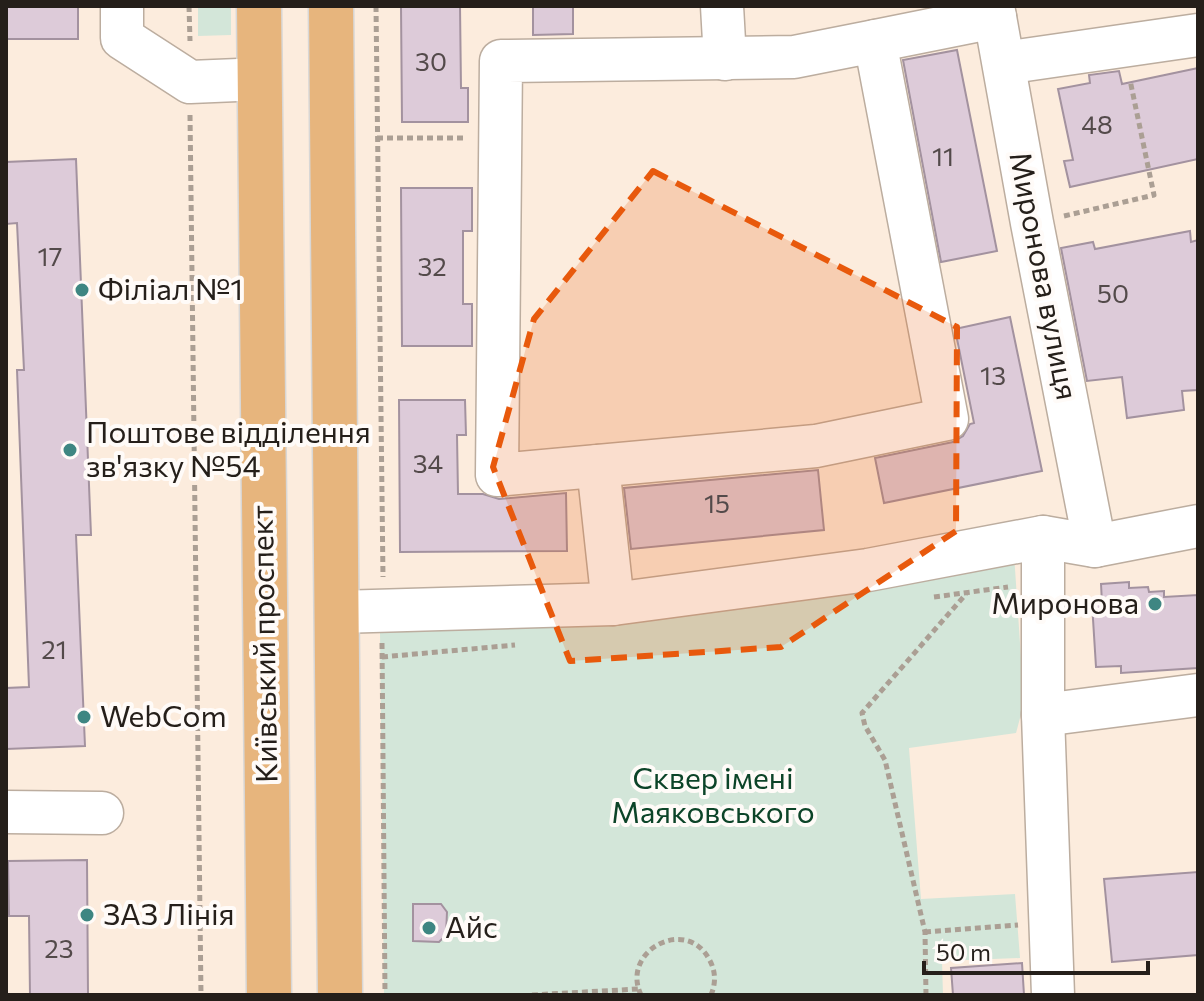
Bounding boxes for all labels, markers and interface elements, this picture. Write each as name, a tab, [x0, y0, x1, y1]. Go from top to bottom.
house number: 30	[415, 45, 447, 76]
house number: 48	[1081, 108, 1113, 139]
house number: 11	[932, 140, 954, 171]
street label: Миронова вулиця	[1003, 148, 1088, 403]
house number: 17	[38, 240, 62, 271]
house number: 32	[417, 250, 447, 281]
place label: Філіал №1	[98, 269, 243, 306]
house number: 50	[1097, 277, 1129, 308]
marker: Філіал №1	[73, 281, 91, 299]
house number: 13	[980, 359, 1006, 390]
place label: Поштове відділення зв'язку №54	[86, 412, 371, 483]
marker: Поштове відділення зв'язку №54	[61, 441, 79, 459]
house number: 34	[413, 447, 443, 478]
house number: 15	[704, 487, 730, 518]
street label: Київський проспект	[242, 505, 283, 783]
place label: Миронова	[991, 583, 1139, 620]
marker: Миронова	[1146, 595, 1164, 613]
house number: 21	[41, 633, 67, 664]
place label: WebCom	[100, 696, 227, 733]
marker: WebCom	[75, 708, 93, 726]
park label: Сквер імені Маяковського	[611, 758, 815, 829]
place label: ЗАЗ Лінія	[103, 894, 235, 931]
marker: ЗАЗ Лінія	[78, 906, 96, 924]
place label: Айс	[445, 907, 498, 944]
marker: Айс	[420, 919, 438, 937]
scale bar	[924, 925, 1148, 975]
house number: 23	[44, 932, 74, 963]
text: 50 m	[936, 937, 991, 966]

